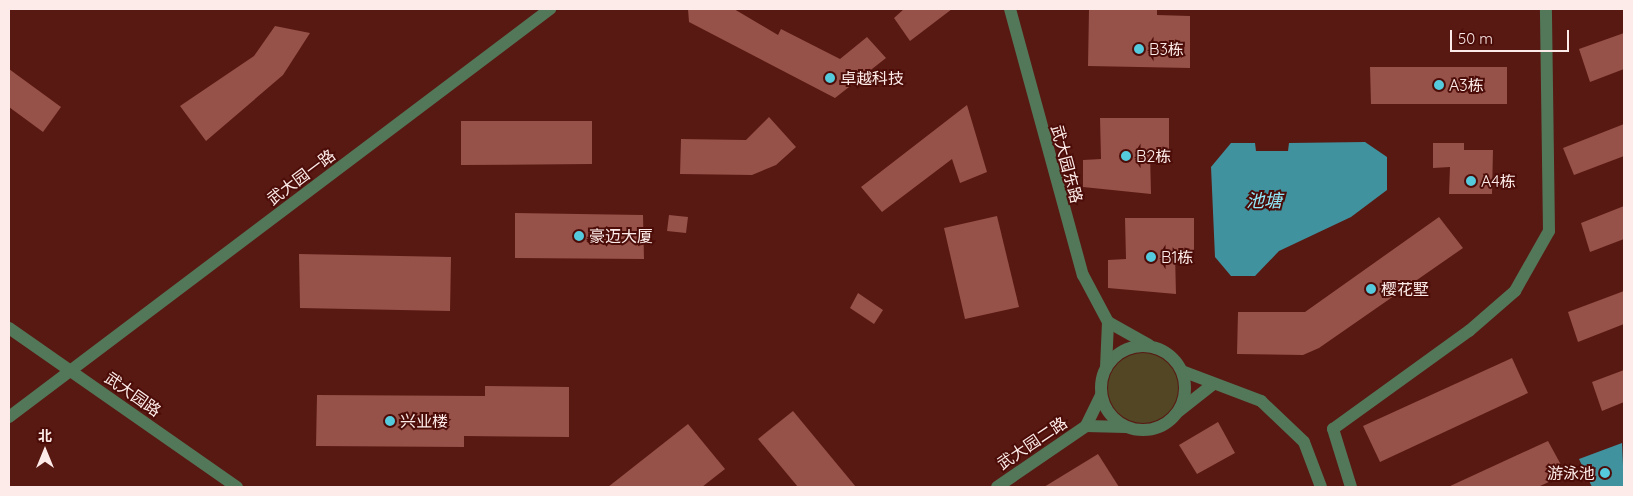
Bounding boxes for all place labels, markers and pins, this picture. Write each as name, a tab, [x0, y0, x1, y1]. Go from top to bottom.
place label: B3栋	[1149, 39, 1184, 59]
marker: B3栋	[1133, 43, 1145, 55]
place label: 卓越科技	[840, 68, 904, 88]
marker: 卓越科技	[824, 72, 836, 84]
place label: A3栋	[1449, 75, 1484, 95]
marker: A3栋	[1433, 79, 1445, 91]
place label: B2栋	[1136, 146, 1171, 166]
marker: B2栋	[1120, 150, 1132, 162]
place label: A4栋	[1481, 171, 1516, 191]
marker: A4栋	[1465, 175, 1477, 187]
place label: 豪迈大厦	[589, 226, 653, 246]
marker: 豪迈大厦	[573, 230, 585, 242]
place label: B1栋	[1161, 247, 1193, 267]
marker: B1栋	[1145, 251, 1157, 263]
place label: 樱花墅	[1381, 279, 1429, 299]
marker: 樱花墅	[1365, 283, 1377, 295]
place label: 兴业楼	[400, 411, 448, 431]
marker: 兴业楼	[384, 415, 396, 427]
place label: 游泳池	[1547, 463, 1595, 483]
marker: 游泳池	[1599, 467, 1611, 479]

